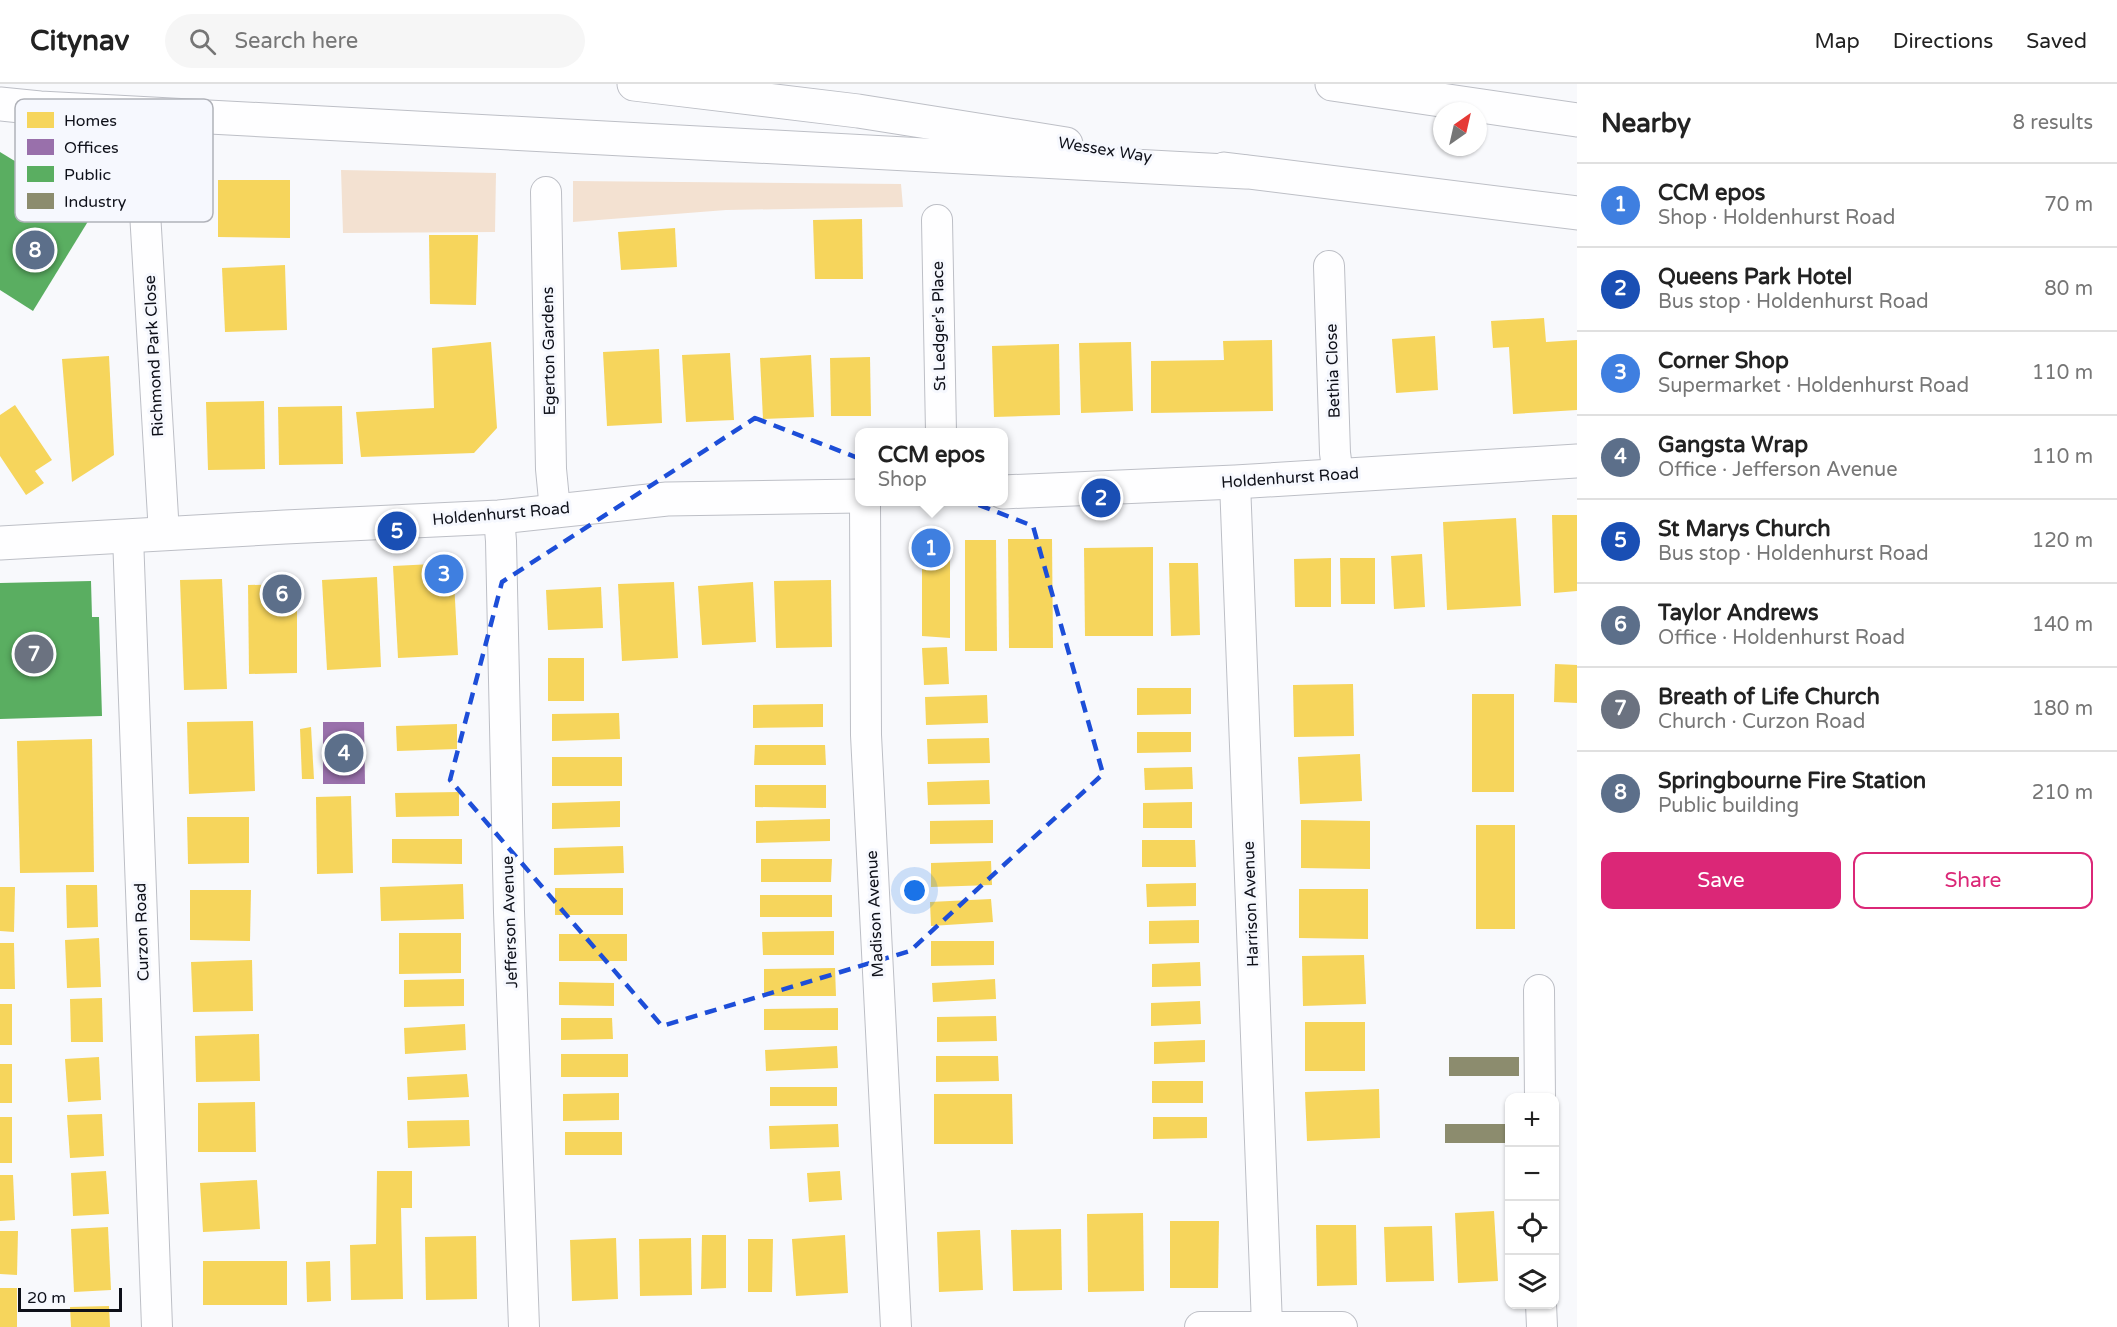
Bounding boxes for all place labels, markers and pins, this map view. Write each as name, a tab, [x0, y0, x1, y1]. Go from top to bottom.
pin: 8	[15, 228, 54, 272]
pin: 2	[1082, 476, 1120, 520]
pin: 5	[378, 508, 416, 554]
pin: 1	[912, 526, 950, 570]
pin: 3	[424, 552, 464, 596]
pin: 6	[262, 572, 302, 616]
pin: 7	[15, 632, 54, 676]
pin: 4	[324, 730, 364, 776]

